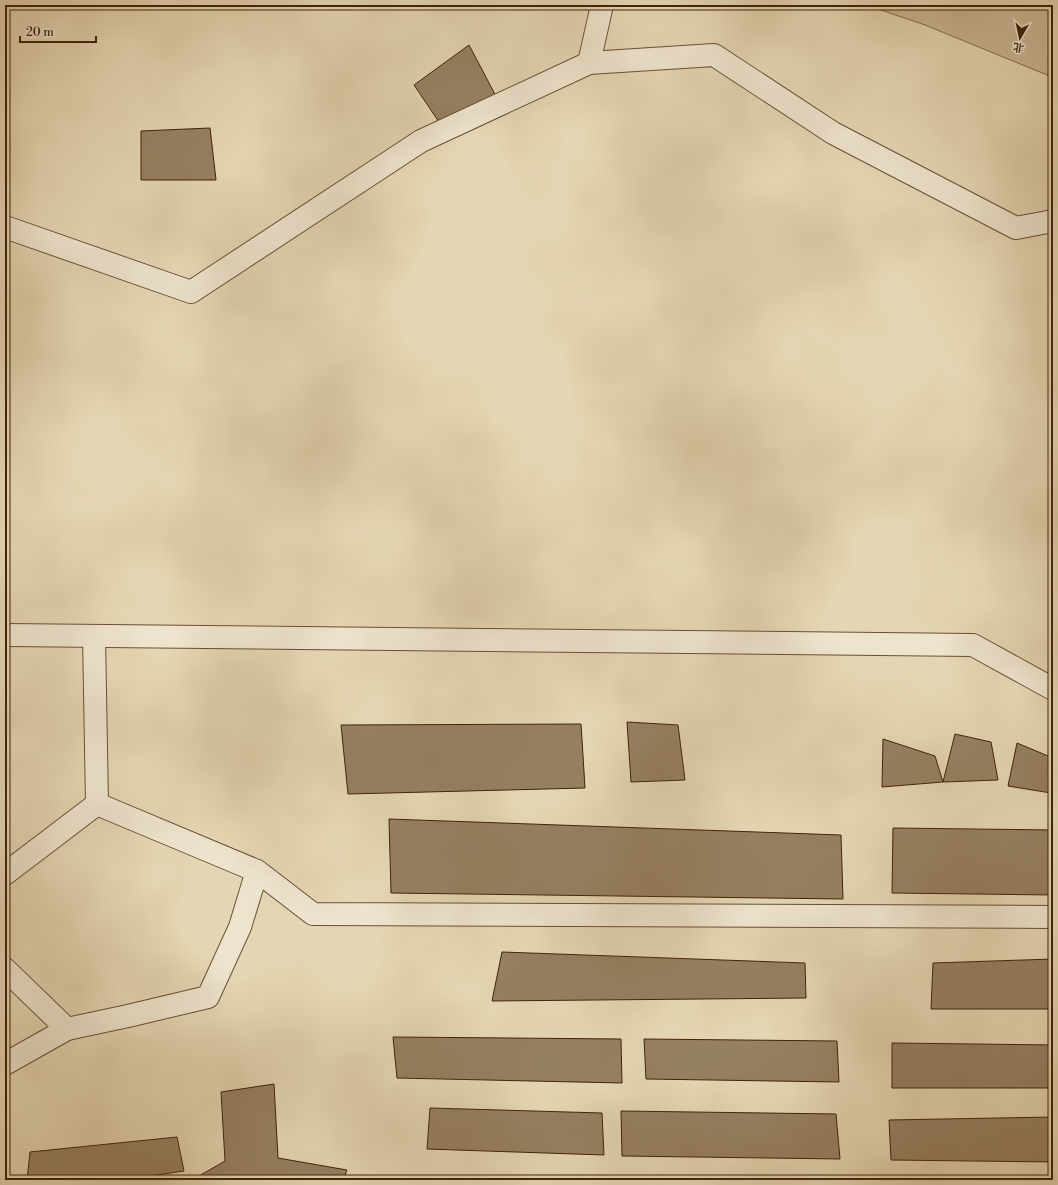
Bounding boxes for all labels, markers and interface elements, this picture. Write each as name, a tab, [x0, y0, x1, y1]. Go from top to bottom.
scale bar	[20, 18, 96, 44]
north arrow	[1000, 18, 1040, 58]
text: 20 m	[26, 25, 54, 40]
text: 北	[1012, 39, 1025, 55]

